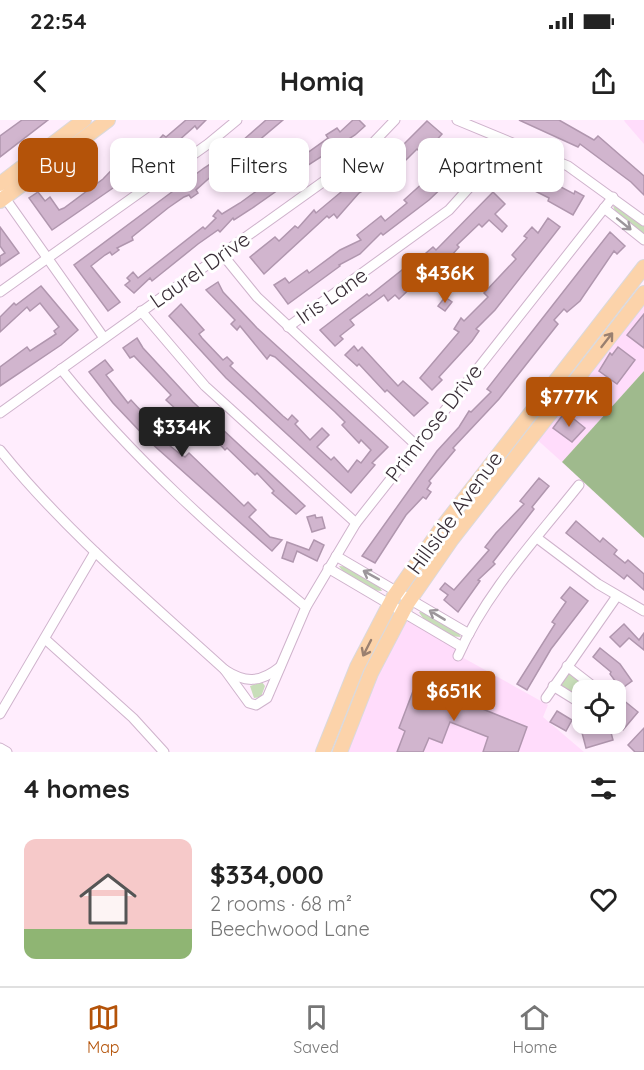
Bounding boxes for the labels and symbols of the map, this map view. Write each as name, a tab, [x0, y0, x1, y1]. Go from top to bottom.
one-way arrow	[616, 217, 631, 231]
street label: Laurel Drive	[144, 225, 254, 313]
pin: $436K	[403, 253, 487, 304]
street label: Iris Lane	[291, 261, 372, 329]
one-way arrow	[601, 332, 614, 348]
street label: Primrose Drive	[379, 358, 487, 487]
pin: $777K	[527, 377, 611, 428]
pin: $334K	[140, 407, 224, 458]
street label: Hillside Avenue	[401, 446, 508, 579]
one-way arrow	[363, 569, 380, 581]
one-way arrow	[429, 608, 446, 620]
one-way arrow	[361, 639, 373, 656]
pin: $651K	[412, 671, 496, 722]

